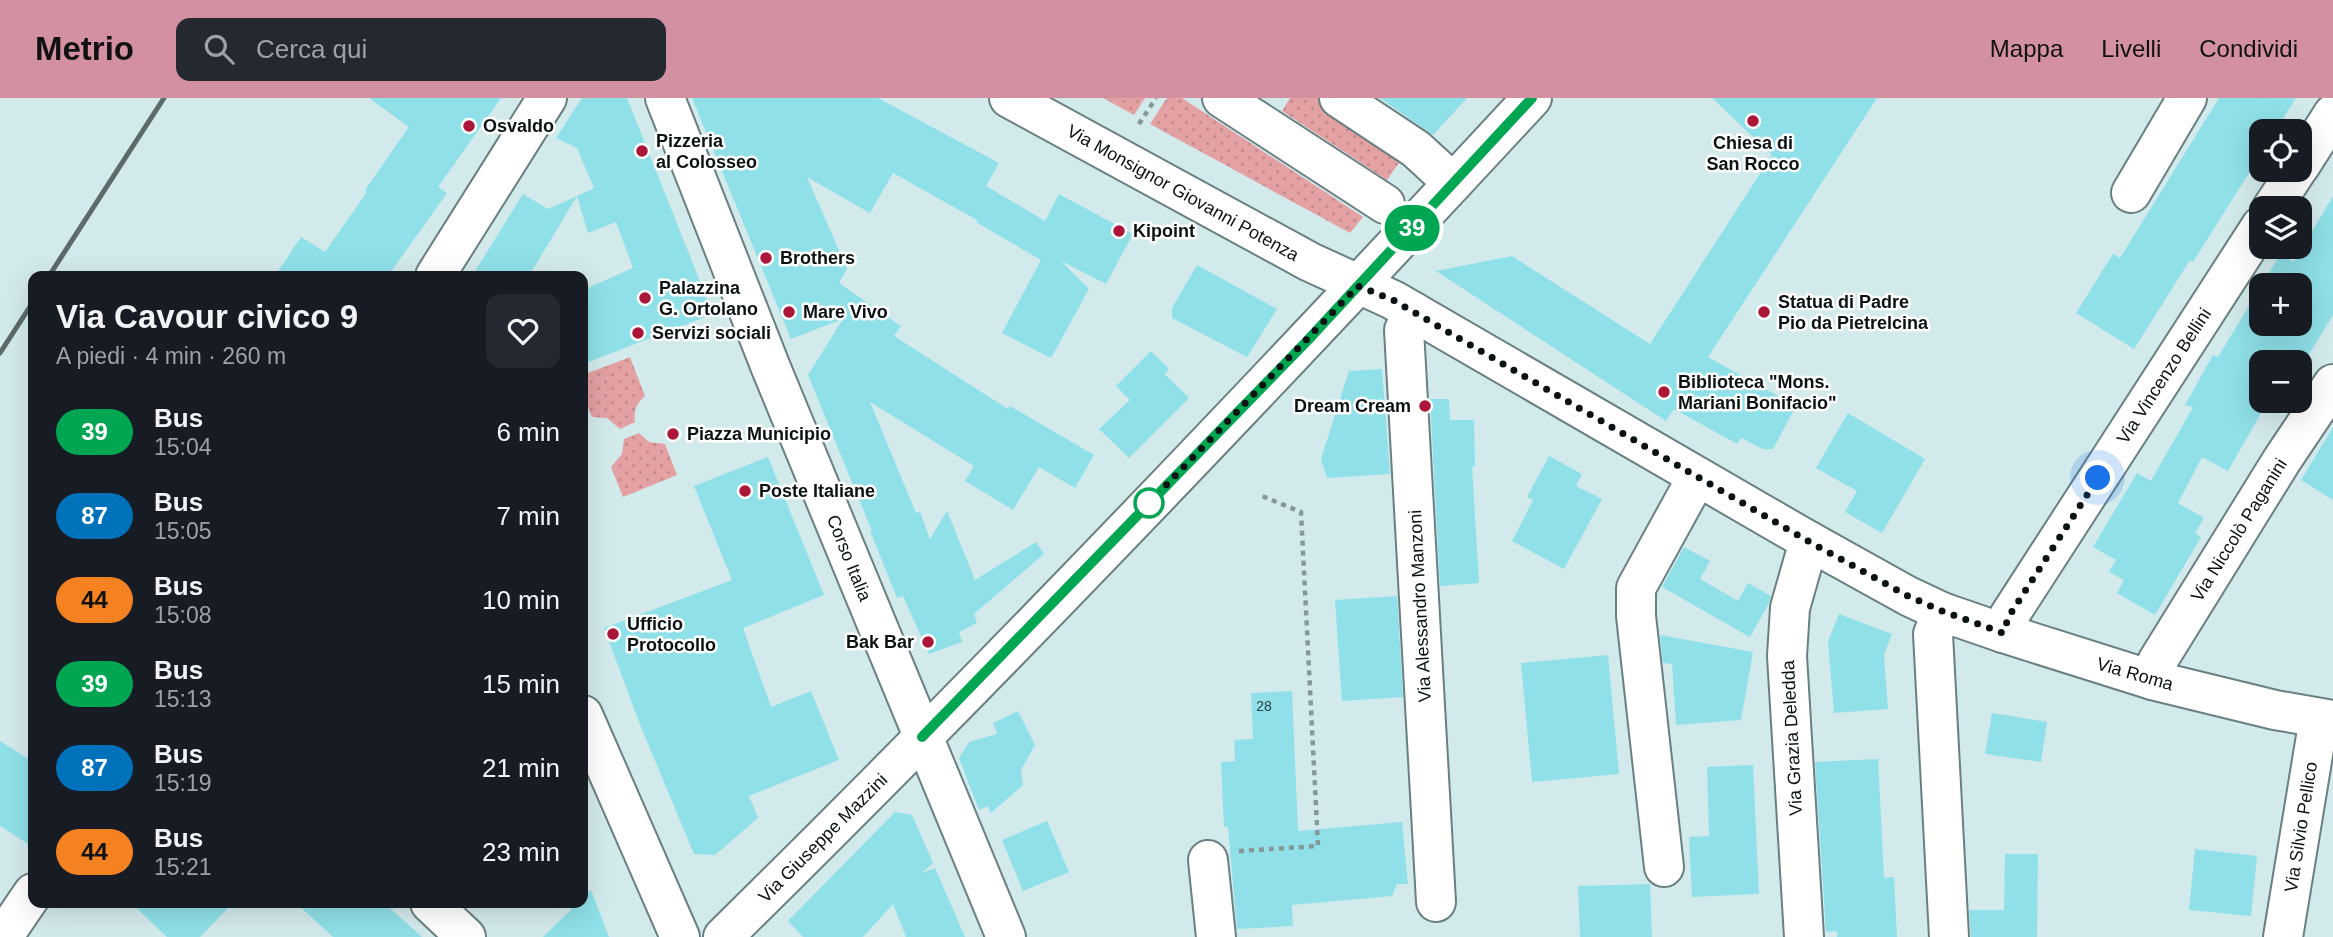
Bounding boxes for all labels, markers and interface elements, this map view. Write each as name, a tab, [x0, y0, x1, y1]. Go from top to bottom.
search box	[176, 18, 666, 81]
text: Metrio	[35, 30, 134, 67]
icon: search	[200, 30, 238, 68]
text: Cerca qui	[256, 34, 367, 64]
text: Mappa	[1990, 35, 2063, 62]
text: Livelli	[2101, 35, 2161, 62]
text: Condividi	[2199, 35, 2298, 62]
marker: Chiesa di San Rocco	[1745, 113, 1761, 129]
place label: Osvaldo	[483, 116, 554, 136]
marker: Osvaldo	[461, 118, 477, 134]
map controls	[2249, 119, 2312, 413]
button: locate	[2249, 119, 2312, 182]
street label: Via Monsignor Giovanni Potenza	[1064, 121, 1303, 266]
place label: Pizzeria al Colosseo	[656, 131, 757, 172]
place label: Chiesa di San Rocco	[1706, 133, 1800, 174]
marker: Pizzeria al Colosseo	[634, 143, 650, 159]
button: layers	[2249, 196, 2312, 259]
line badge: 39	[1380, 205, 1444, 251]
text: 39	[1399, 214, 1425, 241]
place label: Kipoint	[1133, 221, 1195, 241]
marker: Kipoint	[1111, 223, 1127, 239]
place label: Brothers	[780, 248, 855, 268]
marker: Brothers	[758, 250, 774, 266]
button: +	[2249, 273, 2312, 336]
place label: Palazzina G. Ortolano	[659, 278, 758, 319]
marker: Palazzina G. Ortolano	[637, 290, 653, 306]
place label: Statua di Padre Pio da Pietrelcina	[1778, 292, 1929, 333]
button: heart	[486, 294, 560, 368]
text: Via Cavour civico 9	[56, 298, 358, 335]
place label: Mare Vivo	[803, 302, 888, 322]
marker: Mare Vivo	[781, 304, 797, 320]
marker: Statua di Padre Pio da Pietrelcina	[1756, 304, 1772, 320]
street label: Via Vincenzo Bellini	[2113, 305, 2215, 447]
place label: Servizi sociali	[652, 323, 771, 343]
marker: Servizi sociali	[630, 325, 646, 341]
text: A piedi · 4 min · 260 m	[56, 343, 286, 369]
button: −	[2249, 350, 2312, 413]
place label: Biblioteca "Mons. Mariani Bonifacio"	[1678, 372, 1837, 413]
marker: Biblioteca "Mons. Mariani Bonifacio"	[1656, 384, 1672, 400]
place label: Dream Cream	[1294, 396, 1411, 416]
marker: Dream Cream	[1417, 398, 1433, 414]
text: Bus	[154, 403, 203, 433]
text: 6 min	[496, 417, 560, 447]
text: 39	[81, 418, 108, 445]
place label: Piazza Municipio	[687, 424, 831, 444]
marker: Piazza Municipio	[665, 426, 681, 442]
text: 15:04	[154, 434, 212, 460]
street label: Via Niccolò Paganini	[2187, 455, 2291, 605]
your location	[2080, 460, 2115, 495]
place label: Poste Italiane	[759, 481, 875, 501]
marker: Poste Italiane	[737, 483, 753, 499]
text: Bus	[154, 487, 203, 517]
unlabelled marker	[1134, 488, 1164, 518]
text: 7 min	[496, 501, 560, 531]
text: 87	[81, 502, 108, 529]
street label: Via Alessandro Manzoni	[1405, 509, 1435, 703]
street label: Corso Italia	[823, 512, 876, 605]
text: 15:05	[154, 518, 212, 544]
text: Bus	[154, 571, 203, 601]
text: 10 min	[482, 585, 560, 615]
text: 44	[81, 586, 108, 613]
text: 15:08	[154, 602, 212, 628]
place label: Ufficio Protocollo	[627, 614, 716, 655]
marker: Ufficio Protocollo	[605, 626, 621, 642]
place label: Bak Bar	[846, 632, 914, 652]
marker: Bak Bar	[920, 634, 936, 650]
street label: Via Roma	[2094, 654, 2177, 695]
text: Bus	[154, 655, 203, 685]
street label: Via Grazia Deledda	[1778, 659, 1806, 816]
text: 15 min	[482, 669, 560, 699]
text: 39	[81, 670, 108, 697]
text: 15:13	[154, 686, 212, 712]
house number: 28	[1256, 698, 1272, 714]
text: Bus	[154, 739, 203, 769]
text: 21 min	[482, 753, 560, 783]
text: 87	[81, 754, 108, 781]
street label: Via Silvio Pellico	[2281, 760, 2321, 894]
street label: Via Giuseppe Mazzini	[754, 769, 892, 907]
text: 15:19	[154, 770, 212, 796]
text: Bus	[154, 823, 203, 853]
text: 23 min	[482, 837, 560, 867]
text: 44	[81, 838, 108, 865]
text: 15:21	[154, 854, 212, 880]

